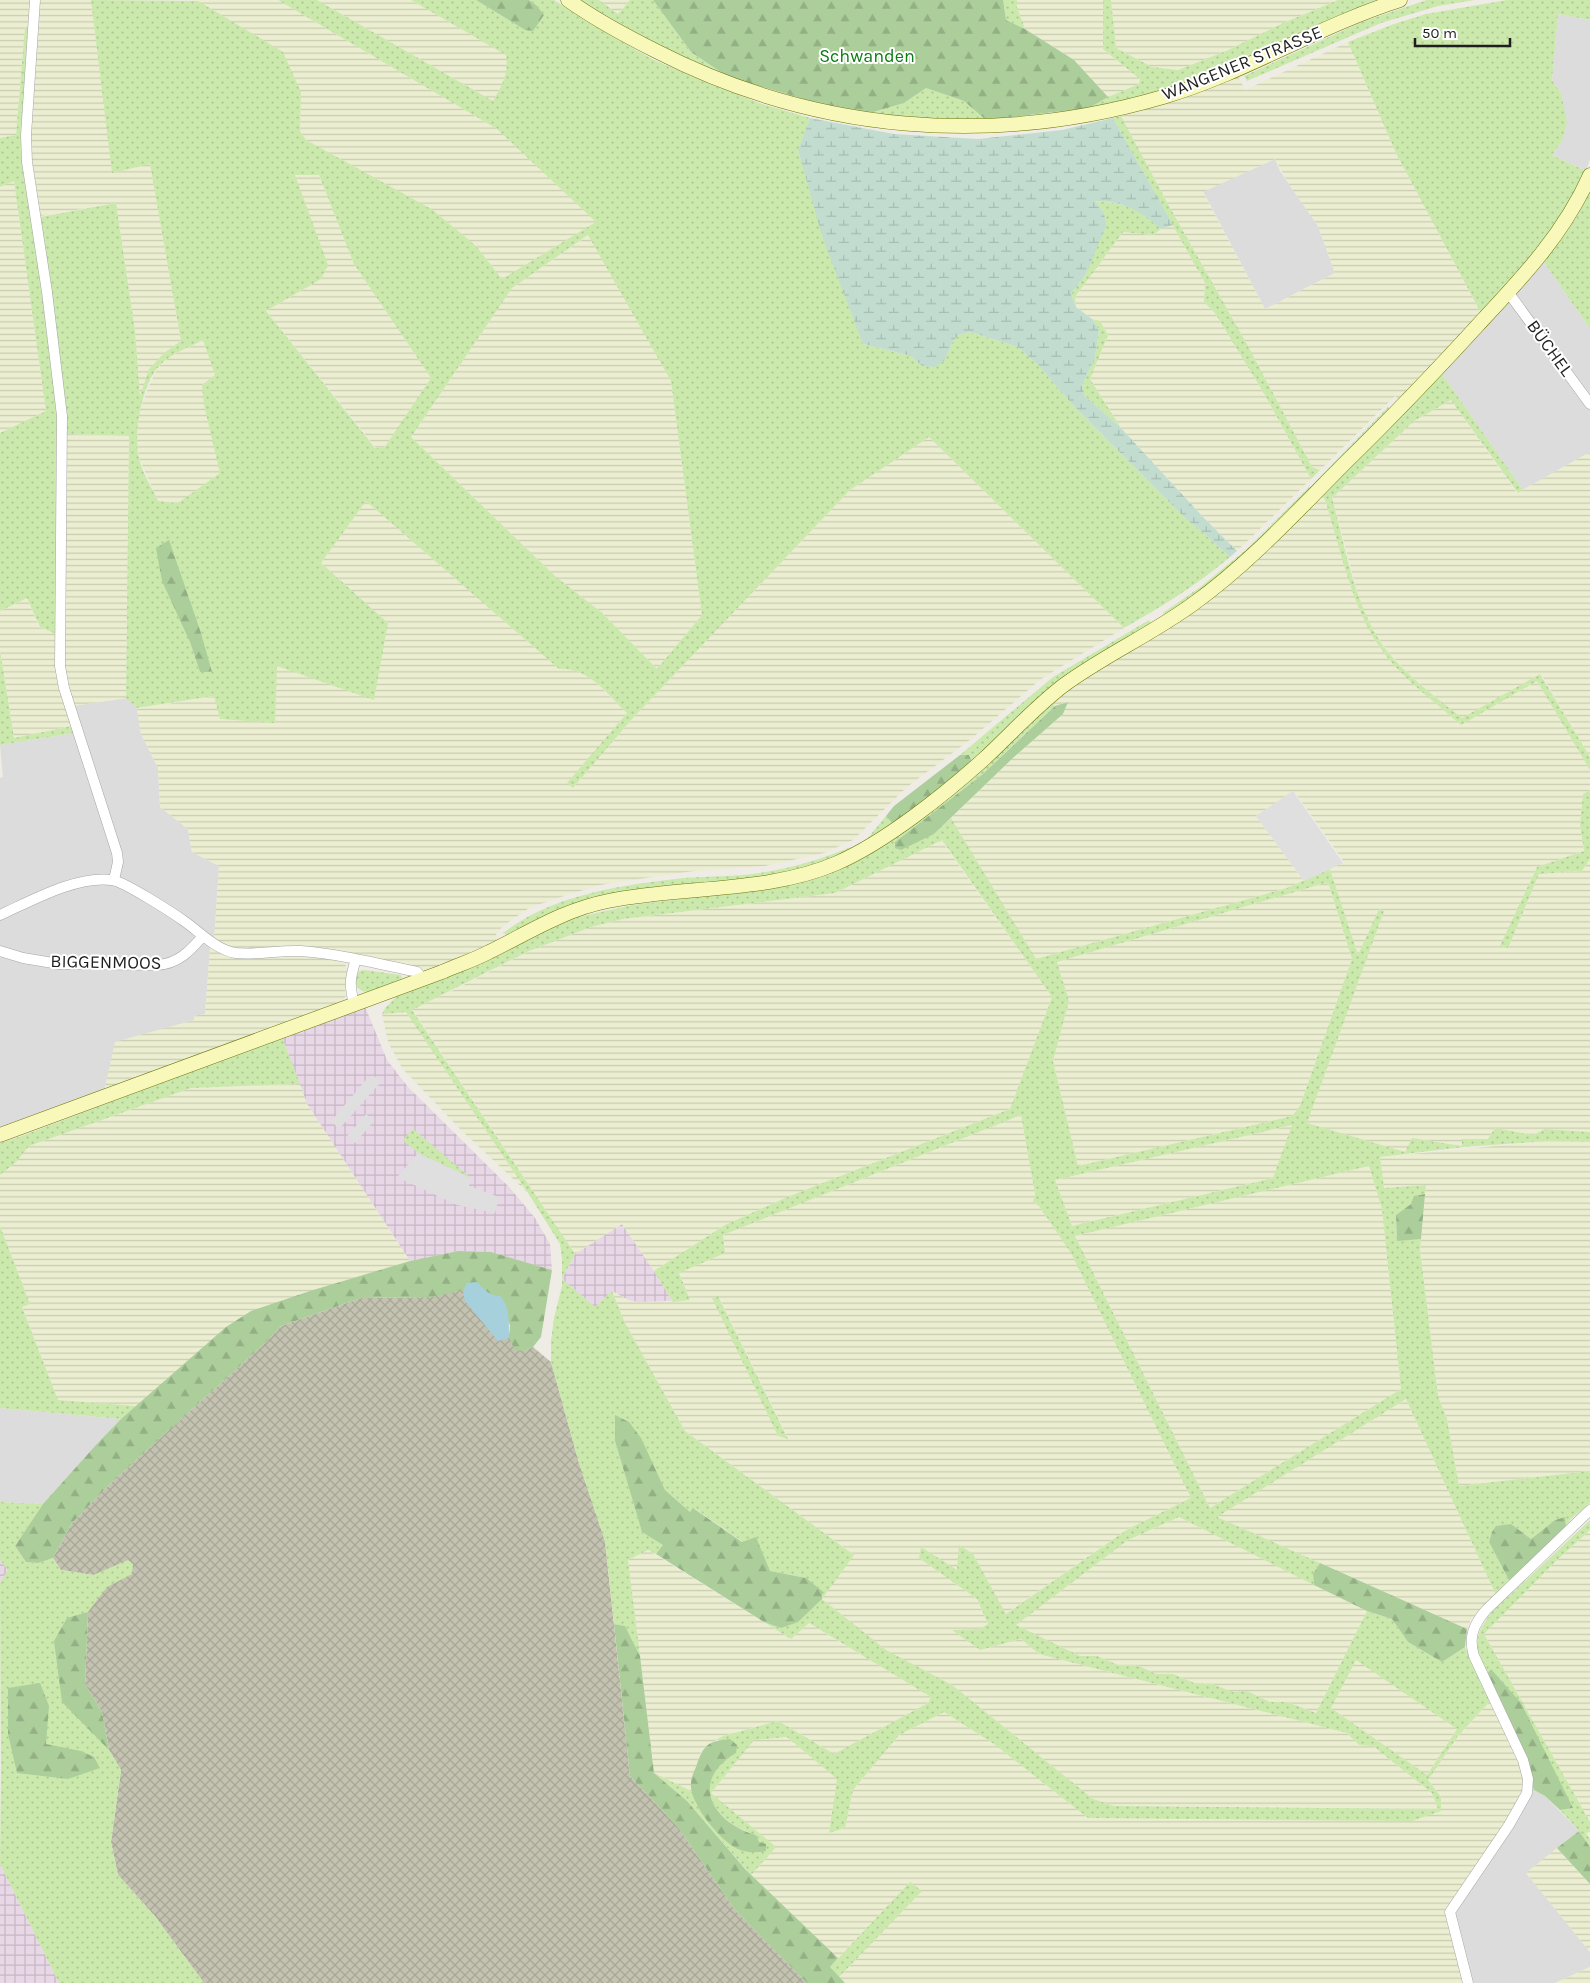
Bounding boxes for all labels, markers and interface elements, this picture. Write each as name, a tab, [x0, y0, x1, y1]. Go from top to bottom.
scale bar	[1415, 15, 1510, 47]
street label: WANGENER STRASSE	[1159, 21, 1325, 105]
text: 50 m	[1422, 24, 1457, 42]
park label: Schwanden	[819, 45, 915, 67]
street label: BÜCHEL	[1522, 315, 1578, 381]
street label: BIGGENMOOS	[50, 950, 162, 974]

